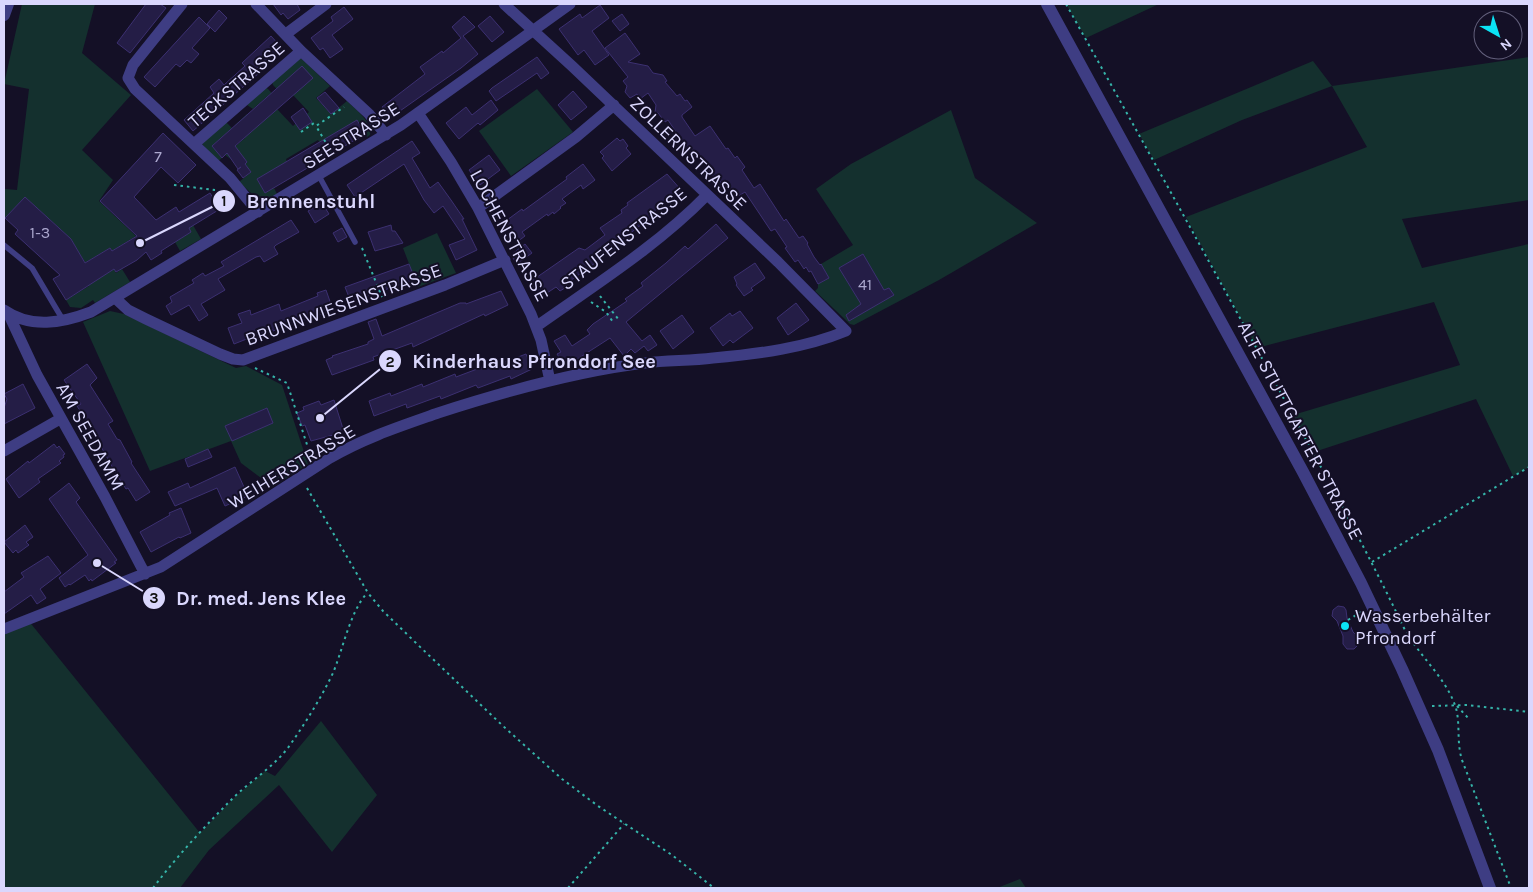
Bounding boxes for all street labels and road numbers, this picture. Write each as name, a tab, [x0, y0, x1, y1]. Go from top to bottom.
street label: TECKSTRASSE	[184, 37, 289, 133]
street label: ZOLLERNSTRASSE	[625, 92, 751, 215]
street label: SEESTRASSE	[299, 97, 404, 174]
street label: LOCHENSTRASSE	[465, 166, 553, 305]
street label: STAUFENSTRASSE	[556, 183, 691, 295]
street label: BRUNNWIESENSTRASSE	[242, 259, 444, 351]
street label: ALTE STUTTGARTER STRASSE	[1233, 317, 1367, 544]
street label: AM SEEDAMM	[51, 379, 129, 494]
street label: WEIHERSTRASSE	[224, 420, 359, 514]

